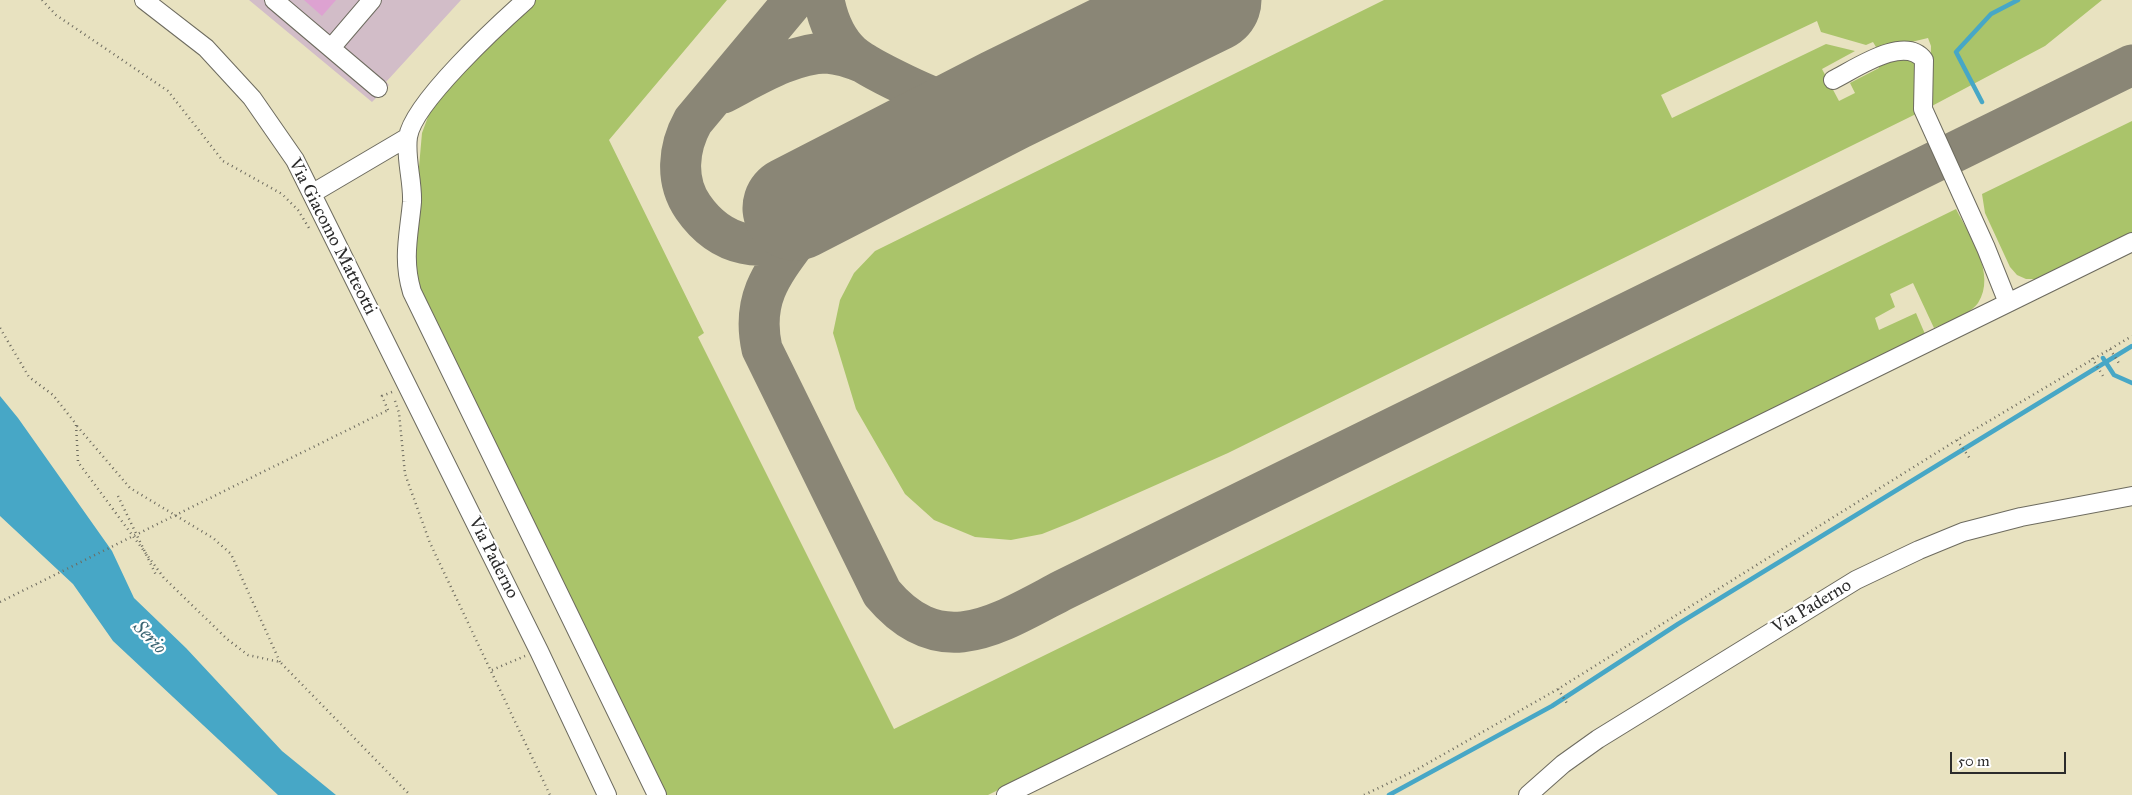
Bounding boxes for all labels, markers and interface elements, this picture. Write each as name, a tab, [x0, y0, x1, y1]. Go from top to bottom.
street label: Via Giacomo Matteotti	[283, 155, 381, 319]
street label: Via Paderno	[463, 514, 523, 602]
street label: Via Paderno	[1768, 575, 1856, 639]
water label: Serio	[128, 616, 170, 660]
scale bar	[1952, 742, 2068, 774]
text: 50 m	[1958, 752, 1990, 770]

